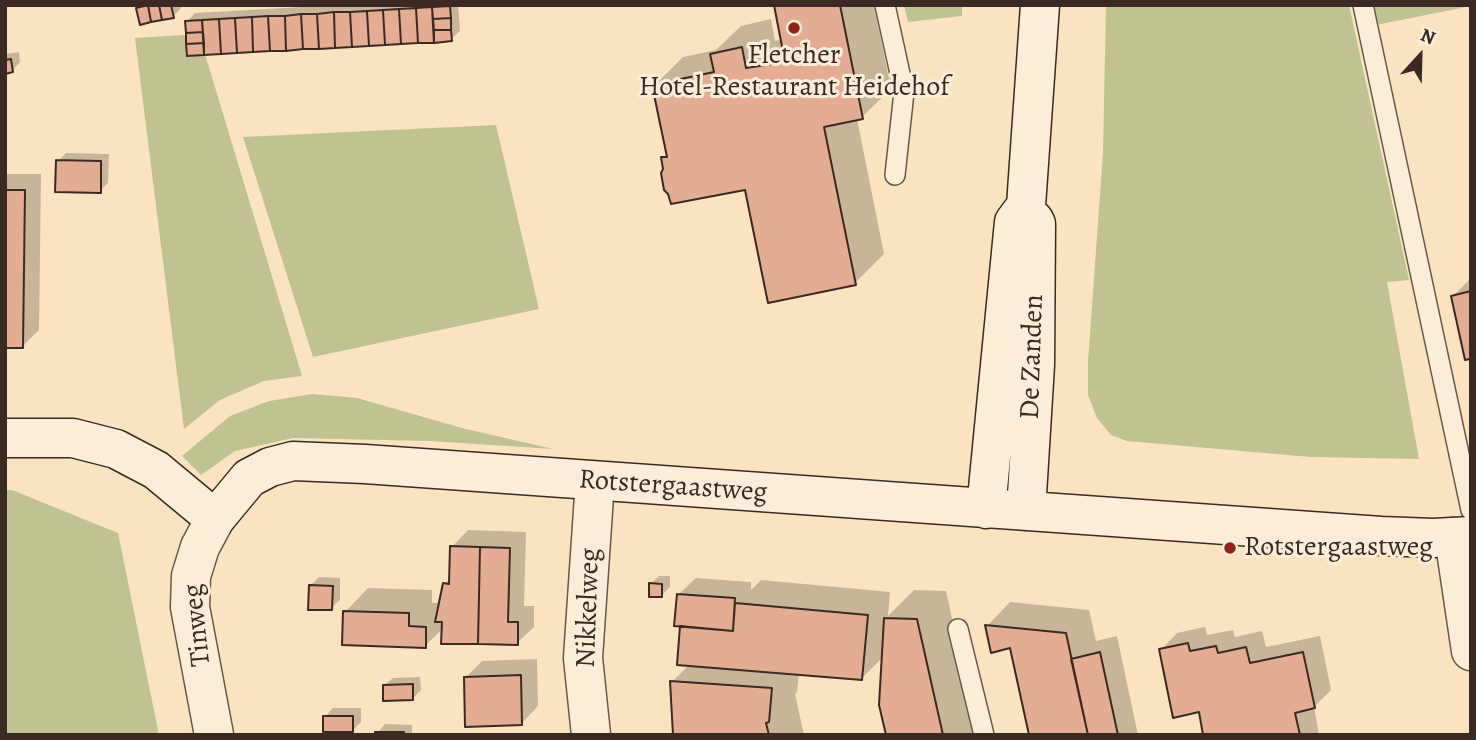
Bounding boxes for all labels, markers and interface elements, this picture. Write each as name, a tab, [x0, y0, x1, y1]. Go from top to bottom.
marker: Fletcher Hotel-Restaurant Heidehof	[786, 20, 802, 36]
north arrow	[1385, 21, 1455, 91]
text: N	[1417, 22, 1439, 51]
place label: Fletcher Hotel-Restaurant Heidehof	[639, 39, 949, 105]
street label: De Zanden	[1014, 294, 1052, 420]
street label: Rotstergaastweg	[578, 464, 768, 510]
place label: Rotstergaastweg	[1244, 531, 1433, 565]
marker: Rotstergaastweg	[1222, 540, 1238, 556]
street label: Nikkelweg	[570, 547, 608, 669]
street label: Tinweg	[177, 582, 219, 668]

